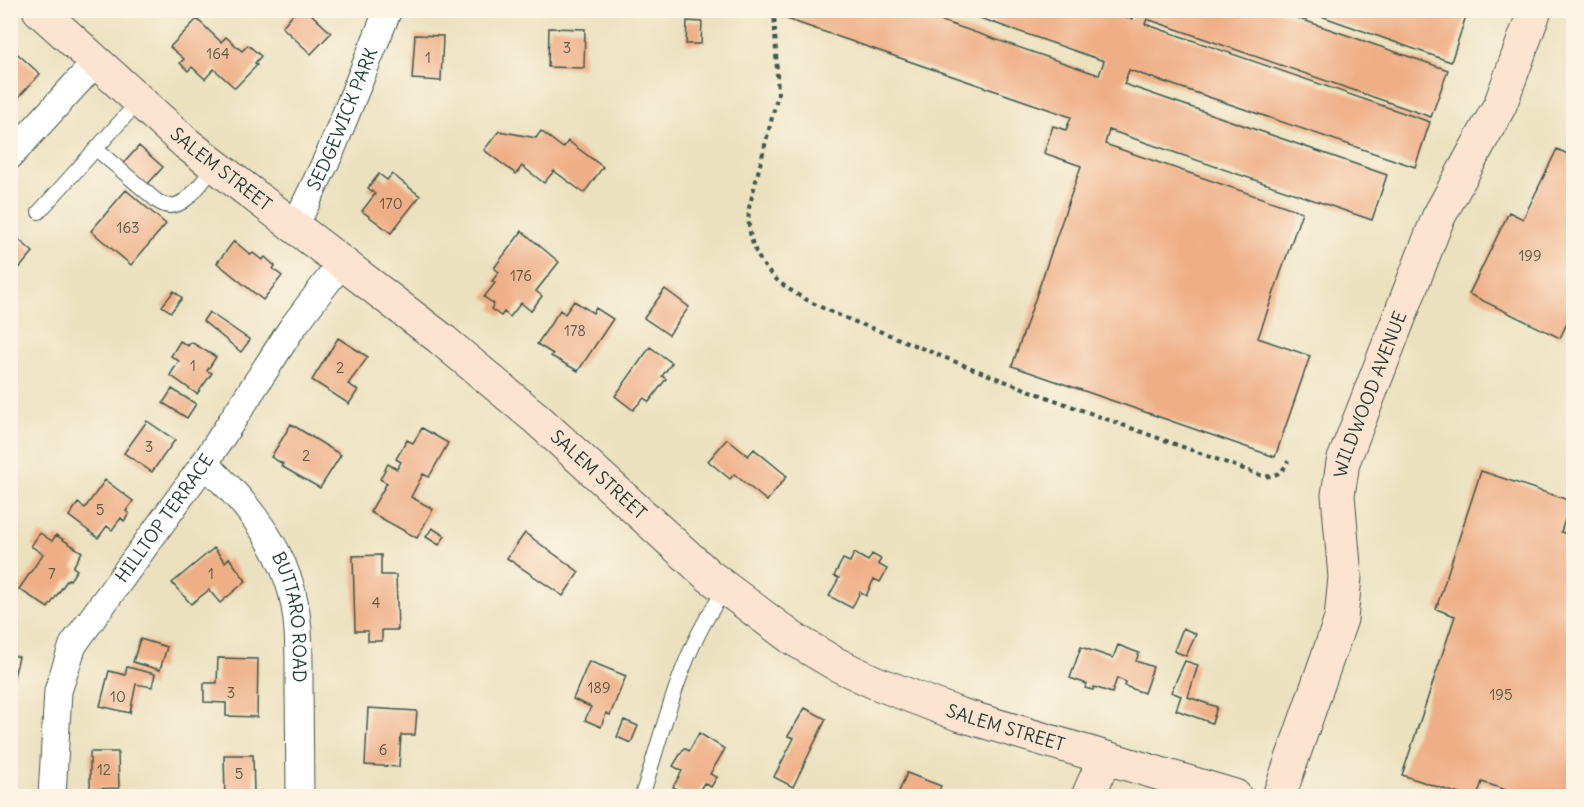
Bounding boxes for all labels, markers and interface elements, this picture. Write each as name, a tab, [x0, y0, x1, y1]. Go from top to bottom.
house number: 3	[563, 38, 571, 57]
house number: 164	[206, 44, 230, 63]
street label: SEDGEWICK PARK	[302, 44, 382, 194]
house number: 1	[425, 48, 431, 67]
street label: SALEM STREET	[166, 122, 276, 216]
house number: 170	[379, 194, 403, 213]
house number: 163	[116, 218, 140, 237]
house number: 199	[1518, 246, 1542, 265]
house number: 176	[510, 266, 532, 285]
street label: WILDWOOD AVENUE	[1329, 308, 1412, 479]
house number: 178	[564, 321, 586, 340]
house number: 1	[190, 356, 196, 375]
house number: 2	[336, 358, 344, 377]
street label: SALEM STREET	[546, 425, 652, 524]
house number: 3	[145, 437, 153, 456]
house number: 2	[302, 446, 310, 465]
street label: HILLTOP TERRACE	[110, 449, 219, 587]
house number: 5	[96, 500, 104, 519]
street label: BUTTARO ROAD	[267, 548, 311, 682]
house number: 7	[48, 564, 56, 583]
house number: 1	[208, 564, 214, 583]
house number: 4	[372, 593, 381, 612]
house number: 189	[587, 678, 611, 697]
house number: 3	[227, 683, 235, 702]
house number: 195	[1489, 685, 1513, 704]
house number: 10	[110, 687, 126, 706]
street label: SALEM STREET	[943, 699, 1068, 756]
house number: 6	[379, 740, 387, 759]
house number: 12	[97, 760, 111, 779]
house number: 5	[235, 764, 243, 783]

